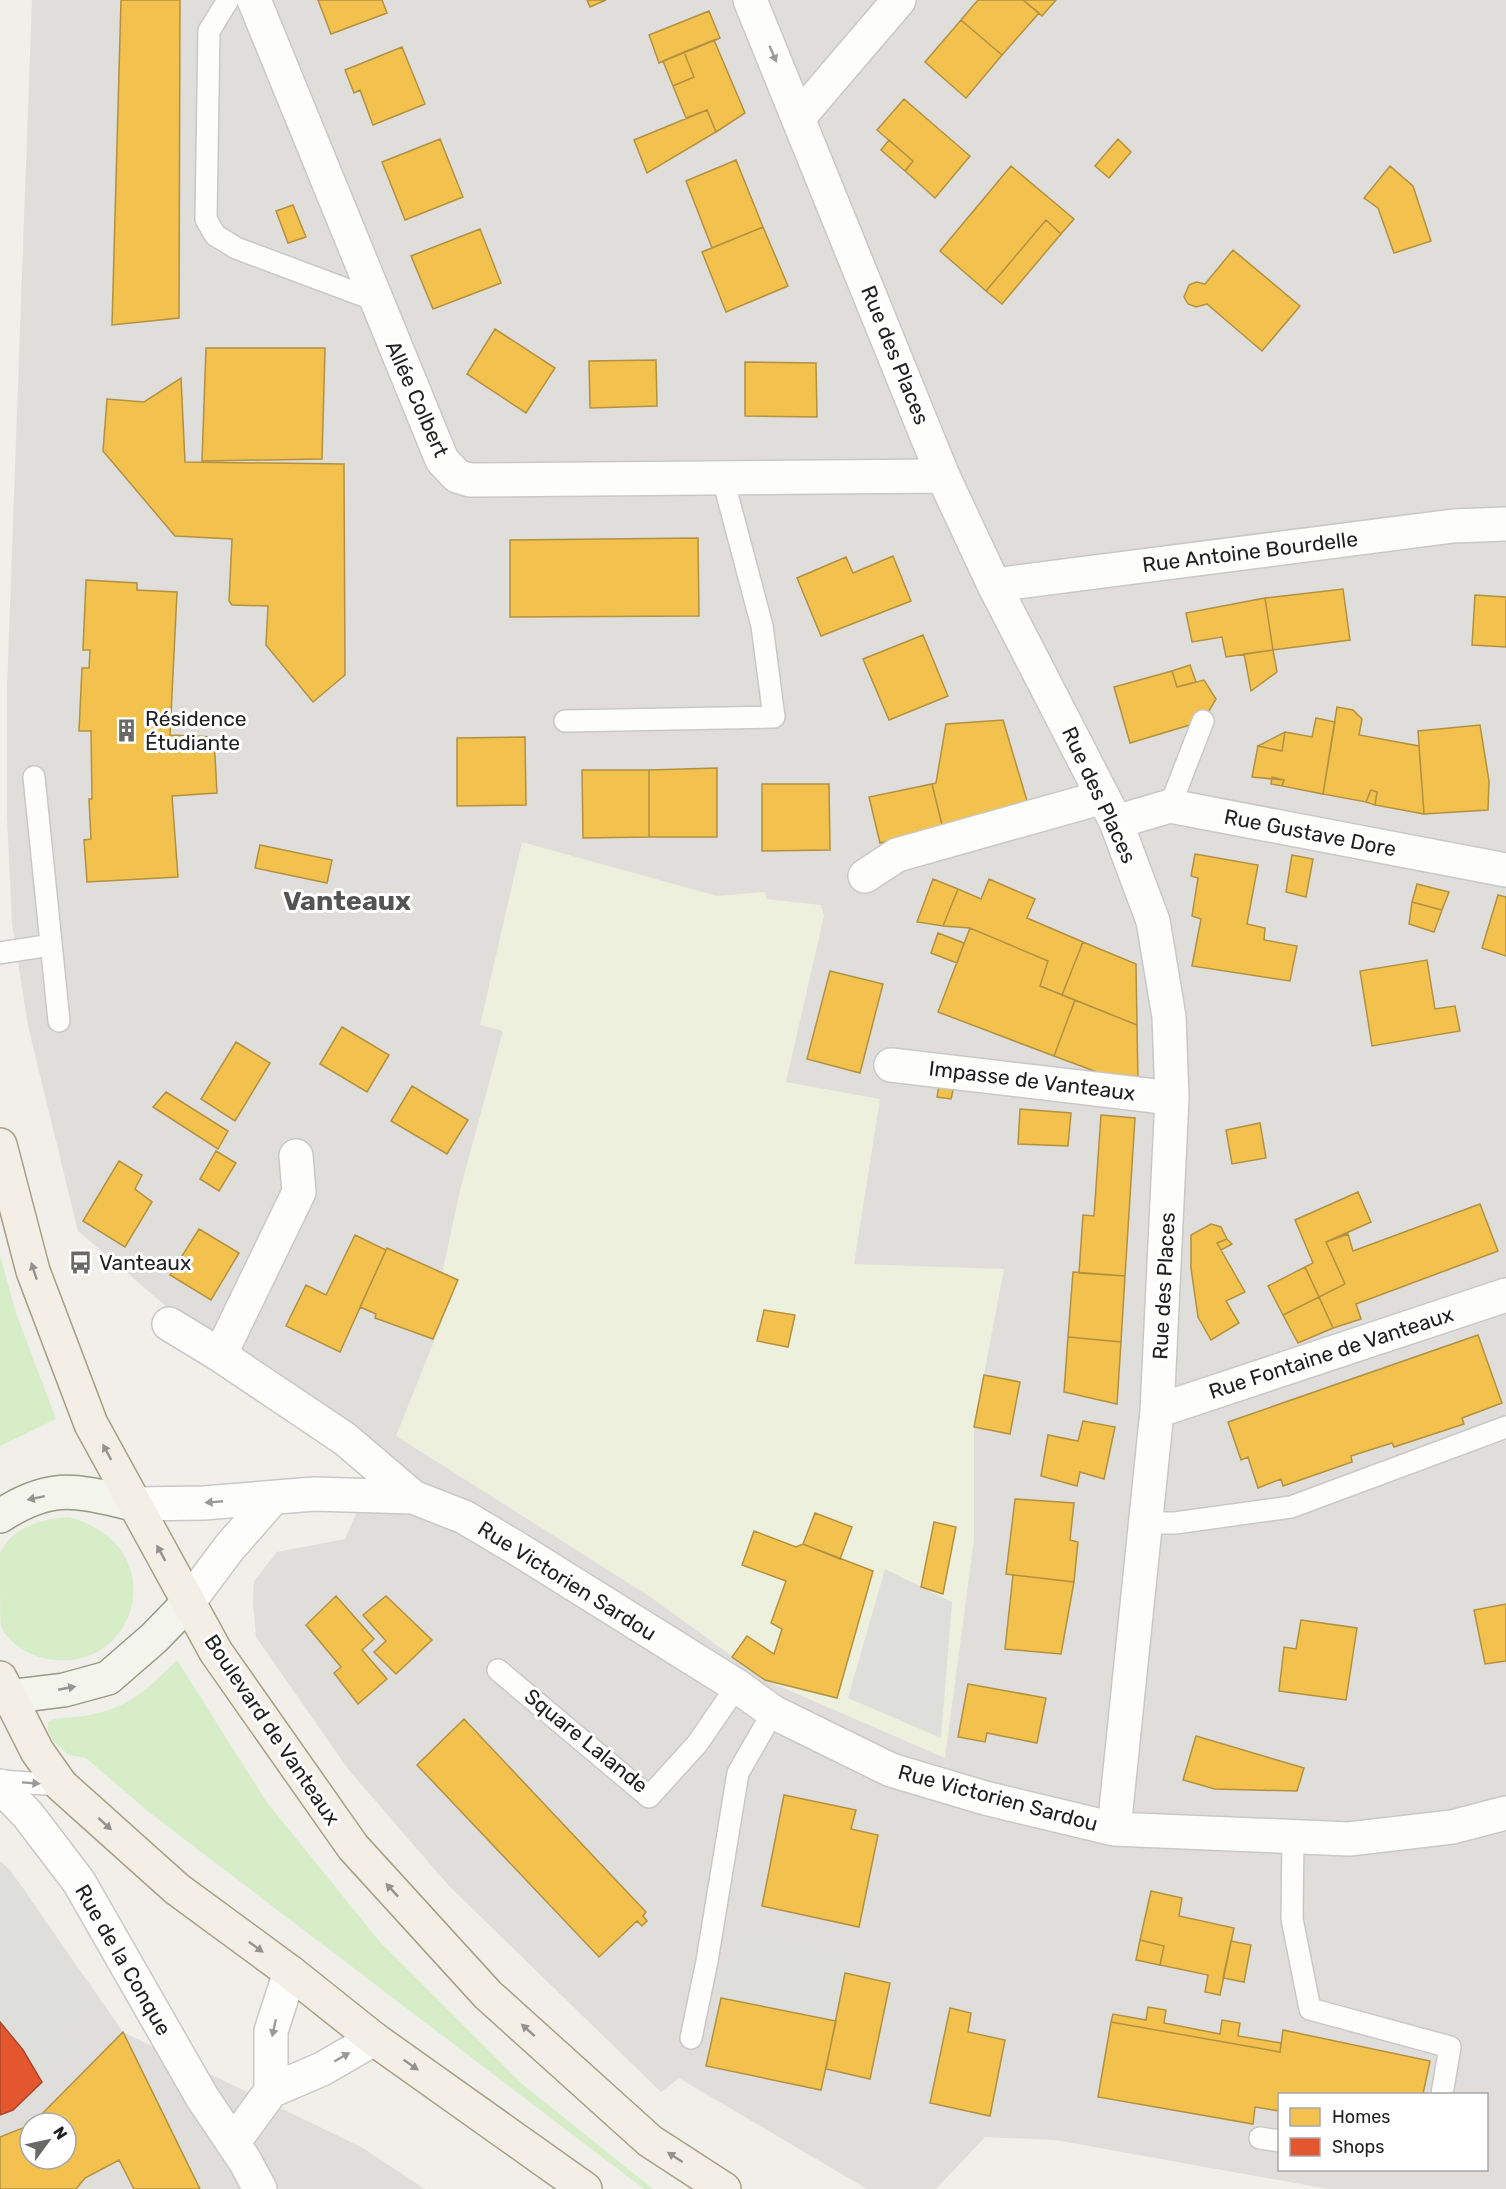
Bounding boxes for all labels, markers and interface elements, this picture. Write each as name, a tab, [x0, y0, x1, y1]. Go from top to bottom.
one-way arrow	[769, 45, 778, 63]
street label: Rue des Places	[856, 282, 935, 428]
street label: Allée Colbert	[381, 337, 454, 461]
street label: Rue Antoine Bourdelle	[1141, 526, 1359, 577]
place label: Résidence Étudiante	[145, 706, 247, 755]
building icon: Résidence Étudiante	[114, 718, 140, 744]
street label: Rue des Places	[1057, 723, 1142, 867]
street label: Rue Gustave Dore	[1222, 804, 1398, 861]
district label: Vanteaux	[283, 885, 411, 917]
street label: Impasse de Vanteaux	[927, 1055, 1137, 1106]
street label: Rue des Places	[1147, 1212, 1180, 1360]
bus stop icon: Vanteaux	[68, 1250, 94, 1276]
place label: Vanteaux	[99, 1250, 191, 1275]
one-way arrow	[29, 1262, 38, 1280]
street label: Rue Fontaine de Vanteaux	[1205, 1301, 1456, 1404]
one-way arrow	[102, 1443, 112, 1461]
one-way arrow	[26, 1493, 45, 1503]
one-way arrow	[204, 1497, 223, 1507]
street label: Rue Victorien Sardou	[473, 1515, 661, 1646]
one-way arrow	[156, 1544, 166, 1561]
street label: Boulevard de Vanteaux	[199, 1630, 346, 1830]
one-way arrow	[57, 1683, 76, 1692]
street label: Square Lalande	[520, 1683, 653, 1798]
street label: Rue Victorien Sardou	[896, 1759, 1101, 1836]
one-way arrow	[21, 1778, 40, 1787]
one-way arrow	[97, 1817, 112, 1830]
street label: Rue de la Conque	[70, 1880, 177, 2040]
one-way arrow	[386, 1883, 399, 1898]
one-way arrow	[248, 1940, 263, 1952]
one-way arrow	[268, 2019, 278, 2037]
one-way arrow	[520, 2023, 535, 2037]
one-way arrow	[334, 2052, 350, 2063]
one-way arrow	[402, 2059, 418, 2071]
legend	[1278, 2093, 1488, 2171]
text: Homes	[1332, 2106, 1390, 2128]
north arrow	[18, 2111, 78, 2171]
text: N	[49, 2123, 71, 2143]
text: Shops	[1332, 2136, 1384, 2158]
one-way arrow	[667, 2152, 683, 2163]

